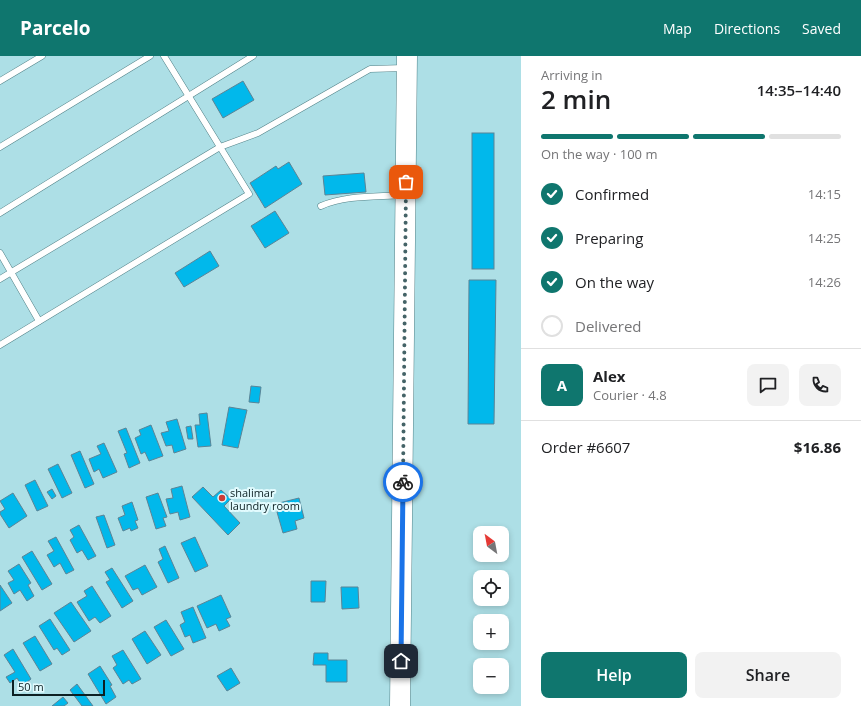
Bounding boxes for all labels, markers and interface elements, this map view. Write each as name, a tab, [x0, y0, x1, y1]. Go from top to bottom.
text: Parcelo	[20, 15, 91, 41]
text: Map	[663, 19, 692, 38]
text: Directions	[714, 19, 780, 38]
text: Saved	[802, 19, 841, 38]
text: Arriving in	[541, 66, 603, 84]
text: 14:35–14:40	[757, 80, 841, 100]
text: 2 min	[541, 81, 611, 117]
text: On the way · 100 m	[541, 145, 657, 163]
pin	[389, 165, 423, 199]
icon: bag	[395, 171, 417, 193]
icon: check	[541, 183, 563, 205]
text: Confirmed	[575, 184, 649, 204]
text: 14:15	[808, 185, 841, 203]
icon: check	[541, 227, 563, 249]
text: Preparing	[575, 228, 643, 248]
text: 14:25	[808, 229, 841, 247]
icon: check	[541, 271, 563, 293]
text: On the way	[575, 272, 654, 292]
text: 14:26	[808, 273, 841, 291]
text: Delivered	[575, 316, 642, 336]
button: chat	[747, 364, 789, 406]
button: phone	[799, 364, 841, 406]
text: Alex	[593, 366, 625, 386]
text: A	[557, 375, 567, 395]
text: Courier · 4.8	[593, 386, 667, 404]
text: Order #6607	[541, 437, 630, 457]
text: $16.86	[794, 437, 841, 457]
courier	[383, 462, 423, 502]
icon: bike	[392, 471, 414, 493]
place label: shalimar laundry room	[230, 485, 300, 513]
marker: shalimar laundry room	[217, 493, 227, 503]
north arrow	[473, 526, 509, 562]
map controls	[473, 526, 509, 694]
button: locate	[473, 570, 509, 606]
button: +	[473, 614, 509, 650]
pin	[384, 644, 418, 678]
icon: home	[390, 650, 412, 672]
button: Help	[541, 652, 687, 698]
button: Share	[695, 652, 841, 698]
button: −	[473, 658, 509, 694]
scale bar	[12, 678, 105, 697]
text: 50 m	[18, 679, 44, 694]

